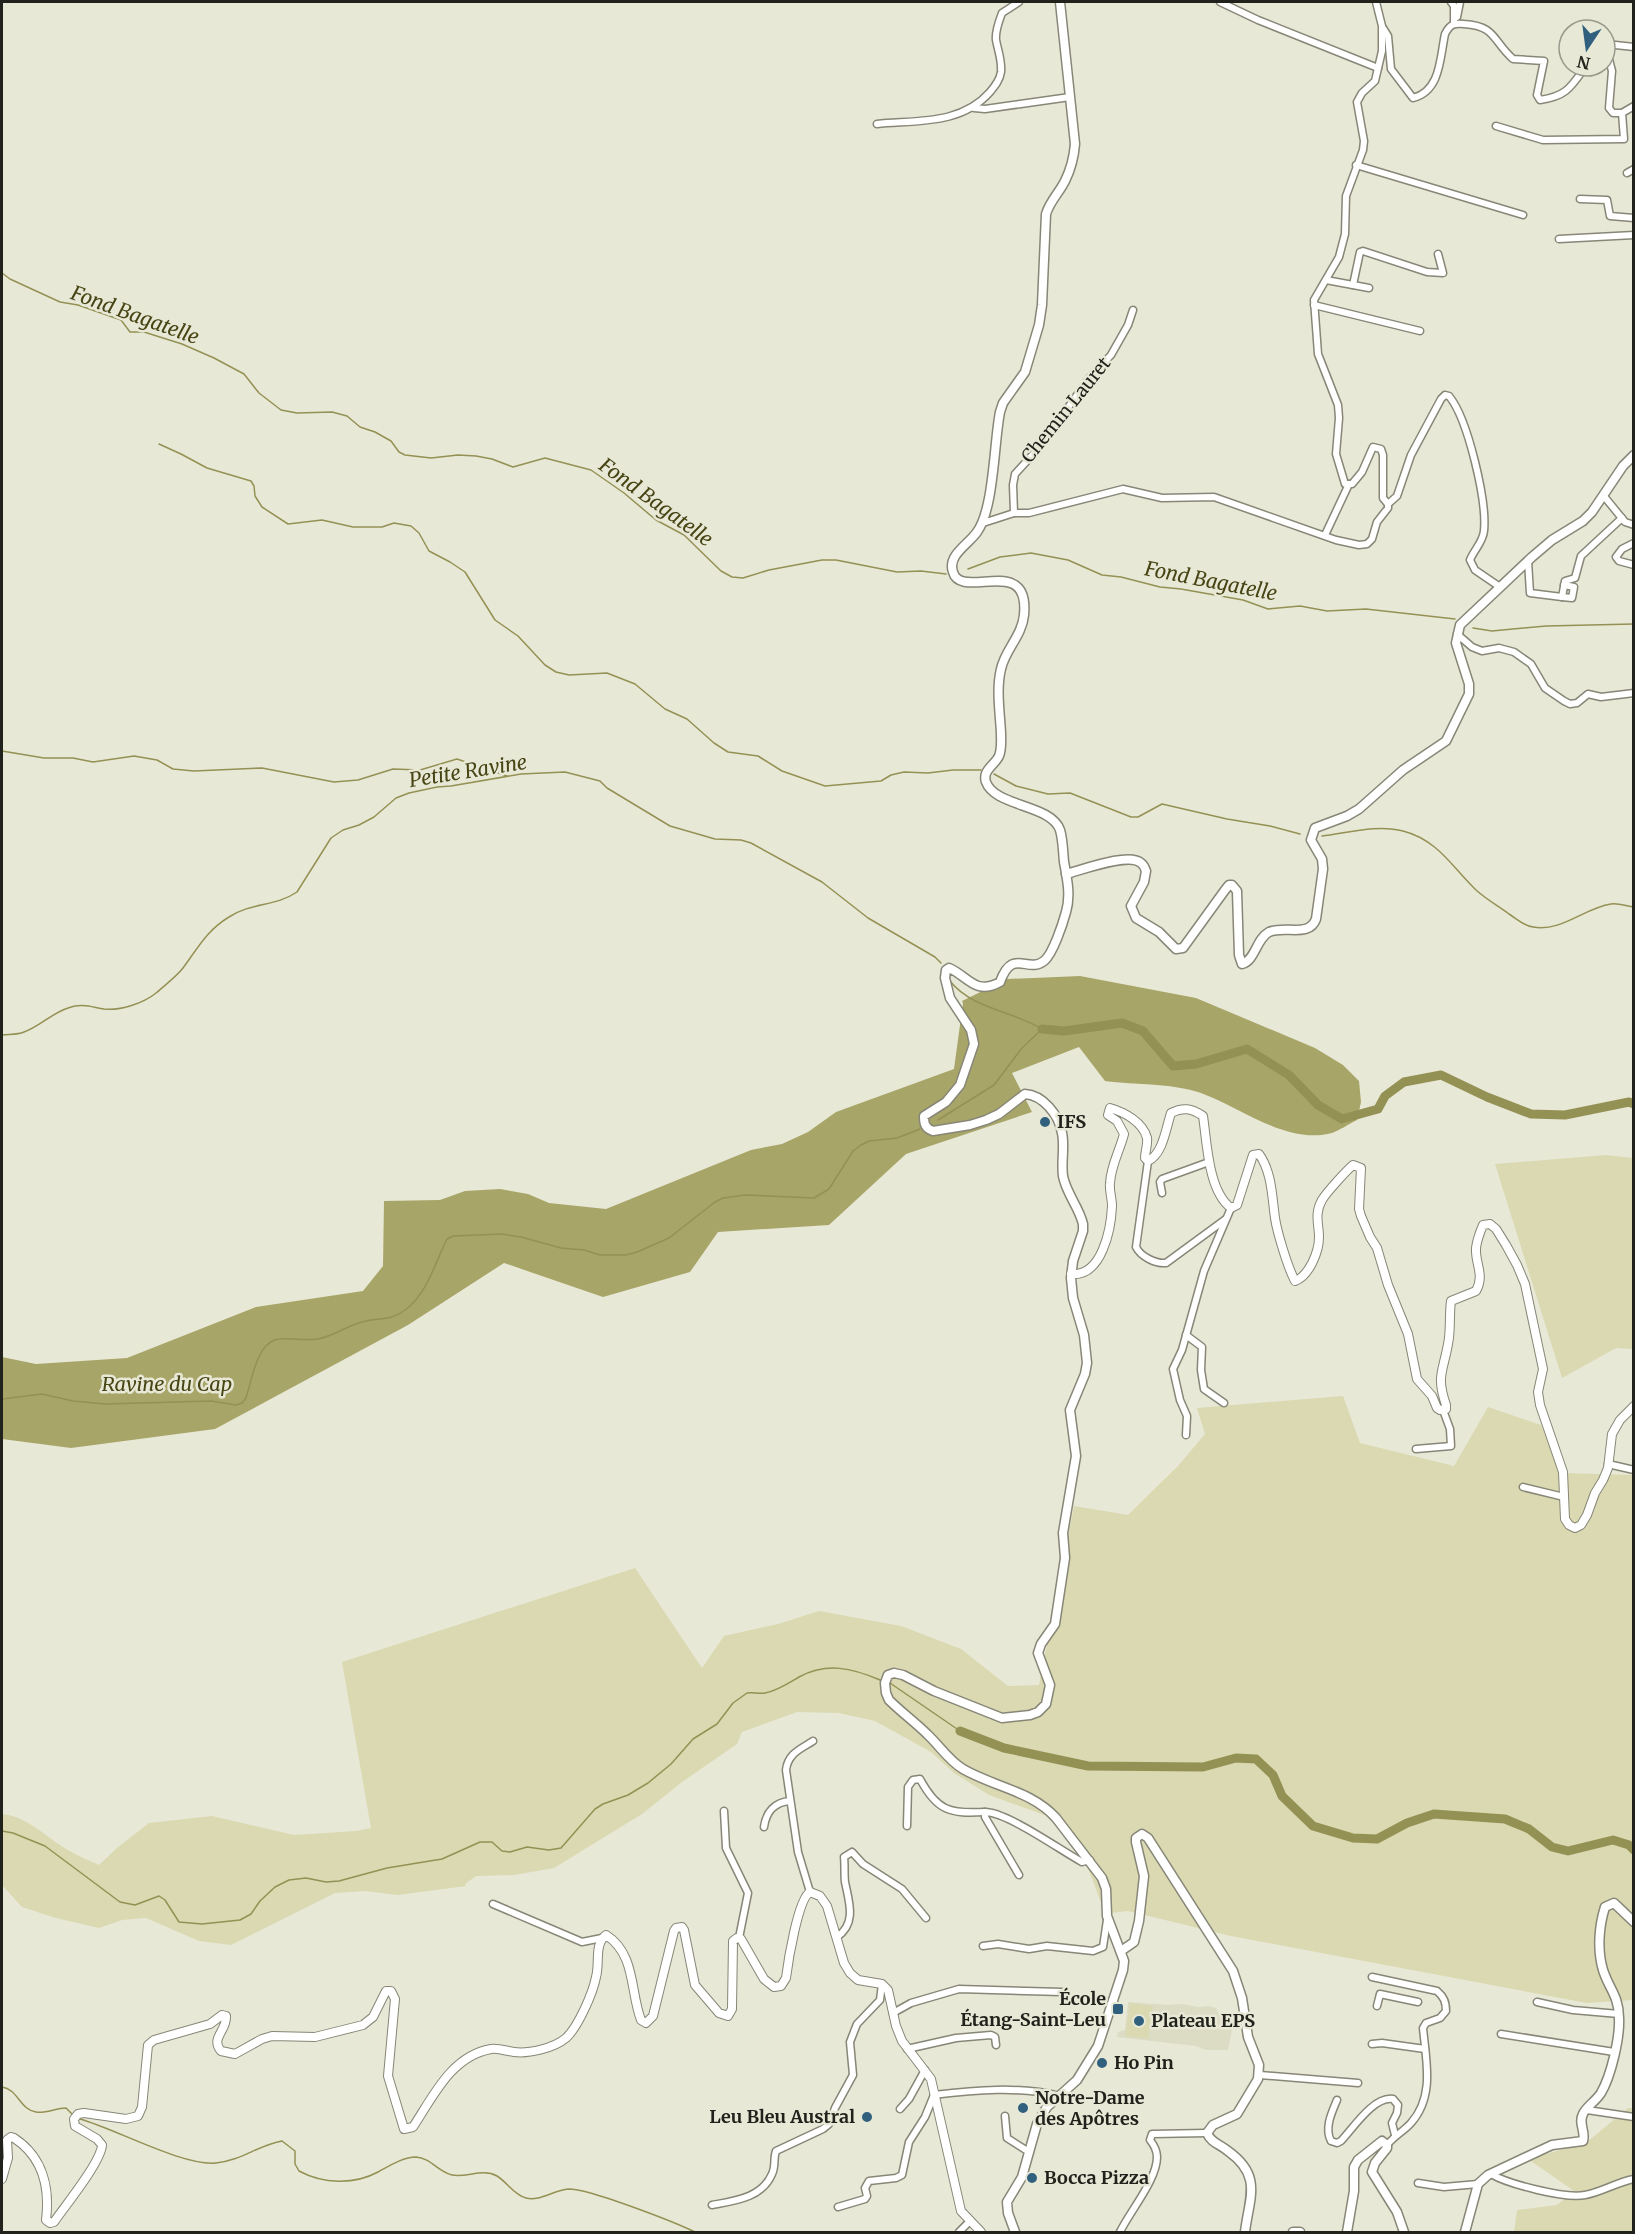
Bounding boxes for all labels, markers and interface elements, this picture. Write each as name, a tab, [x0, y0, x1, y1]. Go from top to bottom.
north arrow	[1557, 18, 1617, 78]
text: N	[1575, 51, 1592, 74]
water label: Fond Bagatelle	[67, 279, 203, 349]
street label: Chemin Lauret	[1016, 352, 1115, 467]
water label: Fond Bagatelle	[594, 451, 718, 551]
water label: Fond Bagatelle	[1142, 555, 1279, 606]
water label: Petite Ravine	[407, 749, 529, 792]
place label: IFS	[1057, 1110, 1086, 1133]
marker: IFS	[1038, 1115, 1052, 1129]
water label: Ravine du Cap	[102, 1371, 232, 1396]
place label: École Étang-Saint-Leu	[960, 1987, 1106, 2031]
marker: École Étang-Saint-Leu	[1111, 2002, 1125, 2016]
place label: Plateau EPS	[1151, 2009, 1255, 2032]
marker: Plateau EPS	[1132, 2014, 1146, 2028]
place label: Ho Pin	[1114, 2051, 1174, 2074]
marker: Ho Pin	[1095, 2056, 1109, 2070]
place label: Notre-Dame des Apôtres	[1035, 2086, 1145, 2130]
marker: Notre-Dame des Apôtres	[1016, 2101, 1030, 2115]
place label: Leu Bleu Austral	[709, 2105, 855, 2128]
marker: Leu Bleu Austral	[860, 2110, 874, 2124]
place label: Bocca Pizza	[1044, 2166, 1149, 2189]
marker: Bocca Pizza	[1025, 2171, 1039, 2185]

